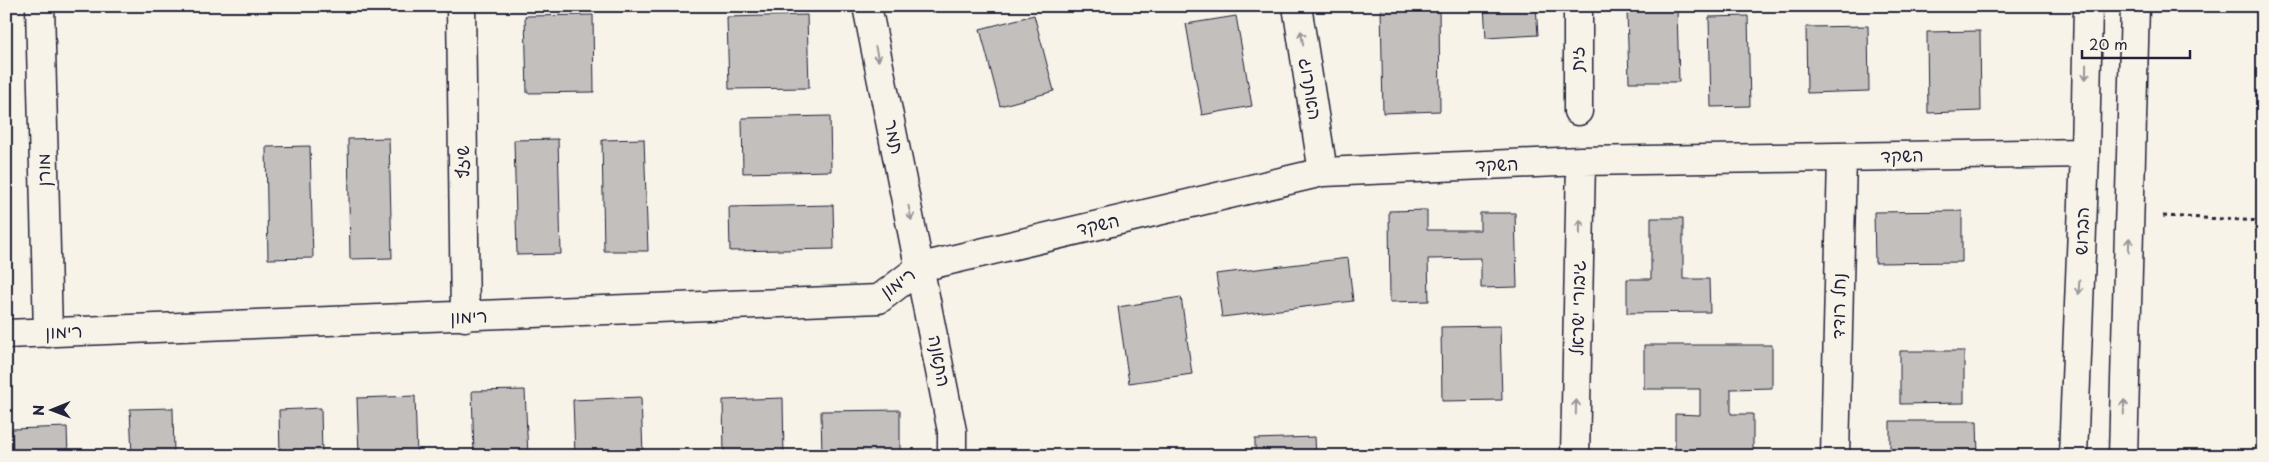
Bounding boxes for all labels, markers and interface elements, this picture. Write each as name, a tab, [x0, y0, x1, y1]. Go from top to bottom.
scale bar	[2082, 28, 2189, 60]
one-way arrow	[1297, 30, 1307, 46]
text: 20 m	[2089, 32, 2128, 55]
one-way arrow	[873, 46, 882, 62]
street label: זית	[1563, 46, 1590, 73]
street label: האתרוג	[1293, 56, 1330, 122]
one-way arrow	[2082, 64, 2091, 80]
street label: תמר	[879, 117, 912, 157]
street label: השקד	[1880, 141, 1924, 168]
street label: שיזף	[448, 145, 475, 179]
street label: השקד	[1475, 149, 1519, 178]
street label: מורן	[29, 153, 56, 187]
one-way arrow	[905, 205, 915, 221]
street label: השקד	[1074, 206, 1122, 242]
street label: הברוש	[2066, 206, 2095, 256]
one-way arrow	[1575, 219, 1584, 235]
one-way arrow	[2124, 237, 2133, 253]
street label: רימון	[874, 260, 920, 304]
street label: גיבורי ישראל	[1562, 260, 1591, 356]
street label: נחל רודד	[1823, 273, 1852, 339]
one-way arrow	[2075, 279, 2084, 295]
street label: רימון	[450, 301, 488, 330]
street label: רימון	[45, 316, 83, 345]
street label: התאנה	[922, 333, 959, 389]
north arrow	[28, 384, 78, 434]
one-way arrow	[1571, 399, 1581, 416]
one-way arrow	[2119, 399, 2129, 416]
text: N	[28, 405, 49, 416]

